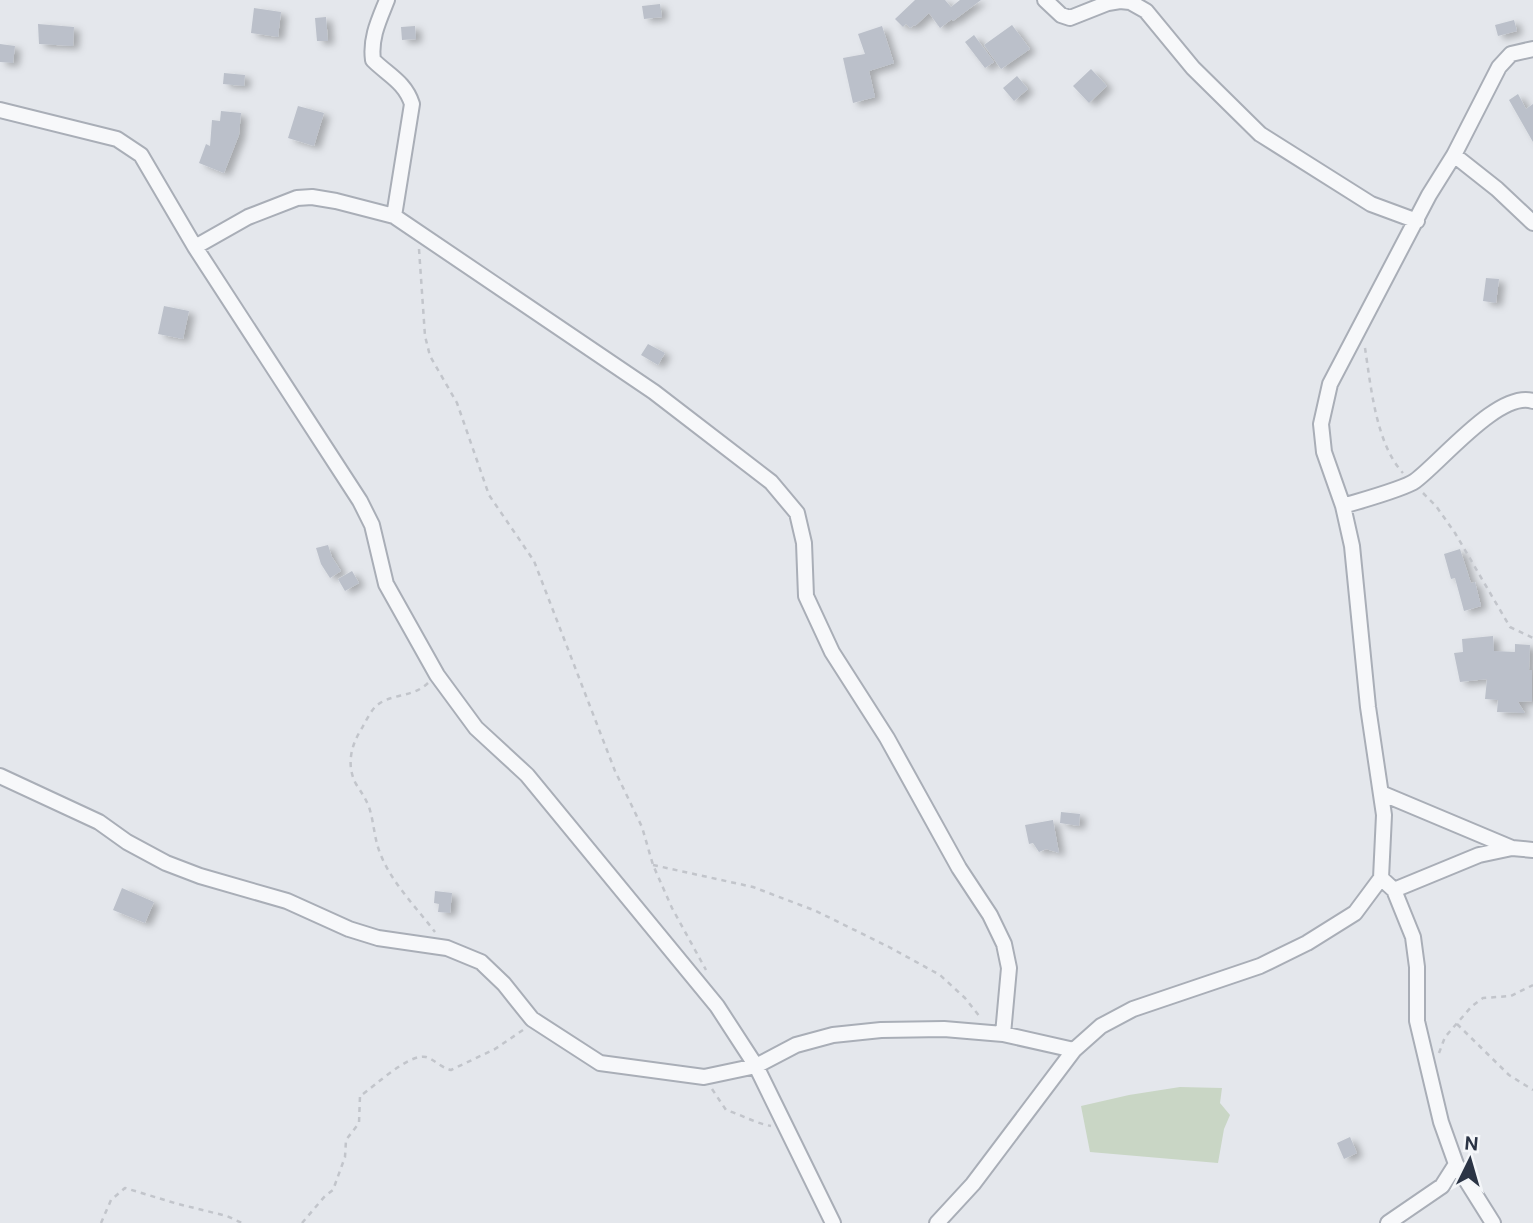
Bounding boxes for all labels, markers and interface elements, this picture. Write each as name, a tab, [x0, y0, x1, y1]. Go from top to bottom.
north arrow	[1435, 1125, 1505, 1195]
text: N	[1463, 1131, 1479, 1157]

